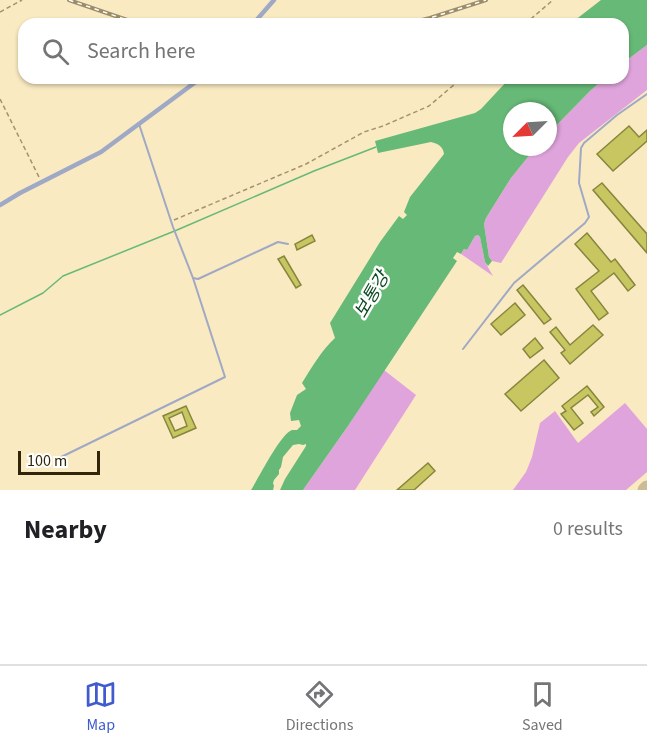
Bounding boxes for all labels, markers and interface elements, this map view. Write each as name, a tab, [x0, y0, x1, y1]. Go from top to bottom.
search box	[18, 18, 629, 84]
icon: search	[39, 35, 72, 68]
text: Search here	[87, 35, 195, 67]
north arrow	[503, 102, 557, 156]
water label: 보통강	[349, 265, 396, 323]
scale bar	[18, 448, 100, 476]
text: 100 m	[27, 450, 67, 472]
text: Nearby	[24, 511, 107, 548]
text: 0 results	[553, 515, 623, 543]
tab: Map	[84, 678, 117, 736]
tab: Directions	[286, 678, 353, 736]
tab: Saved	[522, 678, 563, 736]

